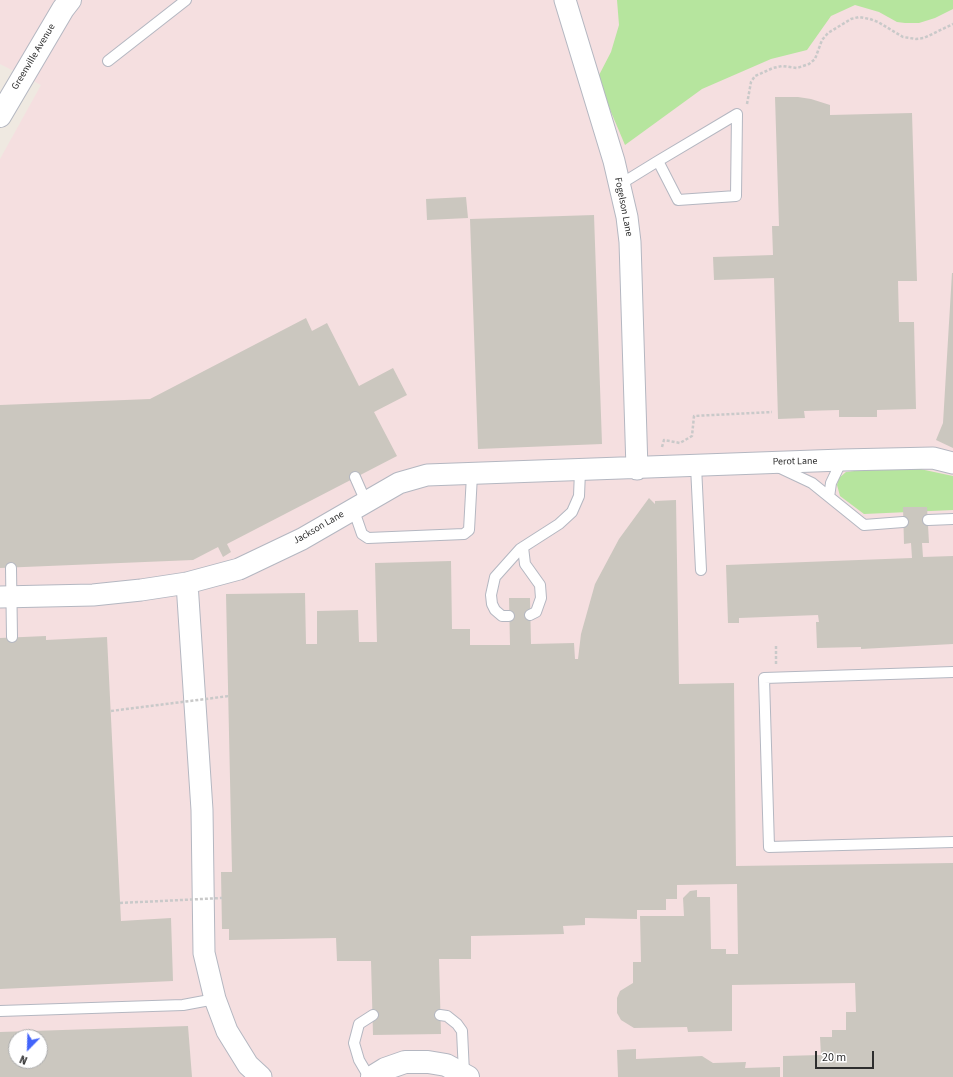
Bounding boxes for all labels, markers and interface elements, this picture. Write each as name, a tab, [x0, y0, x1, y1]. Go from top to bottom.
street label: Greenville Avenue	[10, 22, 58, 92]
street label: Fogelson Lane	[611, 176, 635, 238]
street label: Perot Lane	[773, 456, 817, 468]
street label: Jackson Lane	[291, 509, 347, 547]
north arrow	[8, 1029, 48, 1069]
scale bar	[817, 1043, 876, 1069]
text: 20 m	[822, 1049, 846, 1066]
text: N	[17, 1051, 30, 1068]

